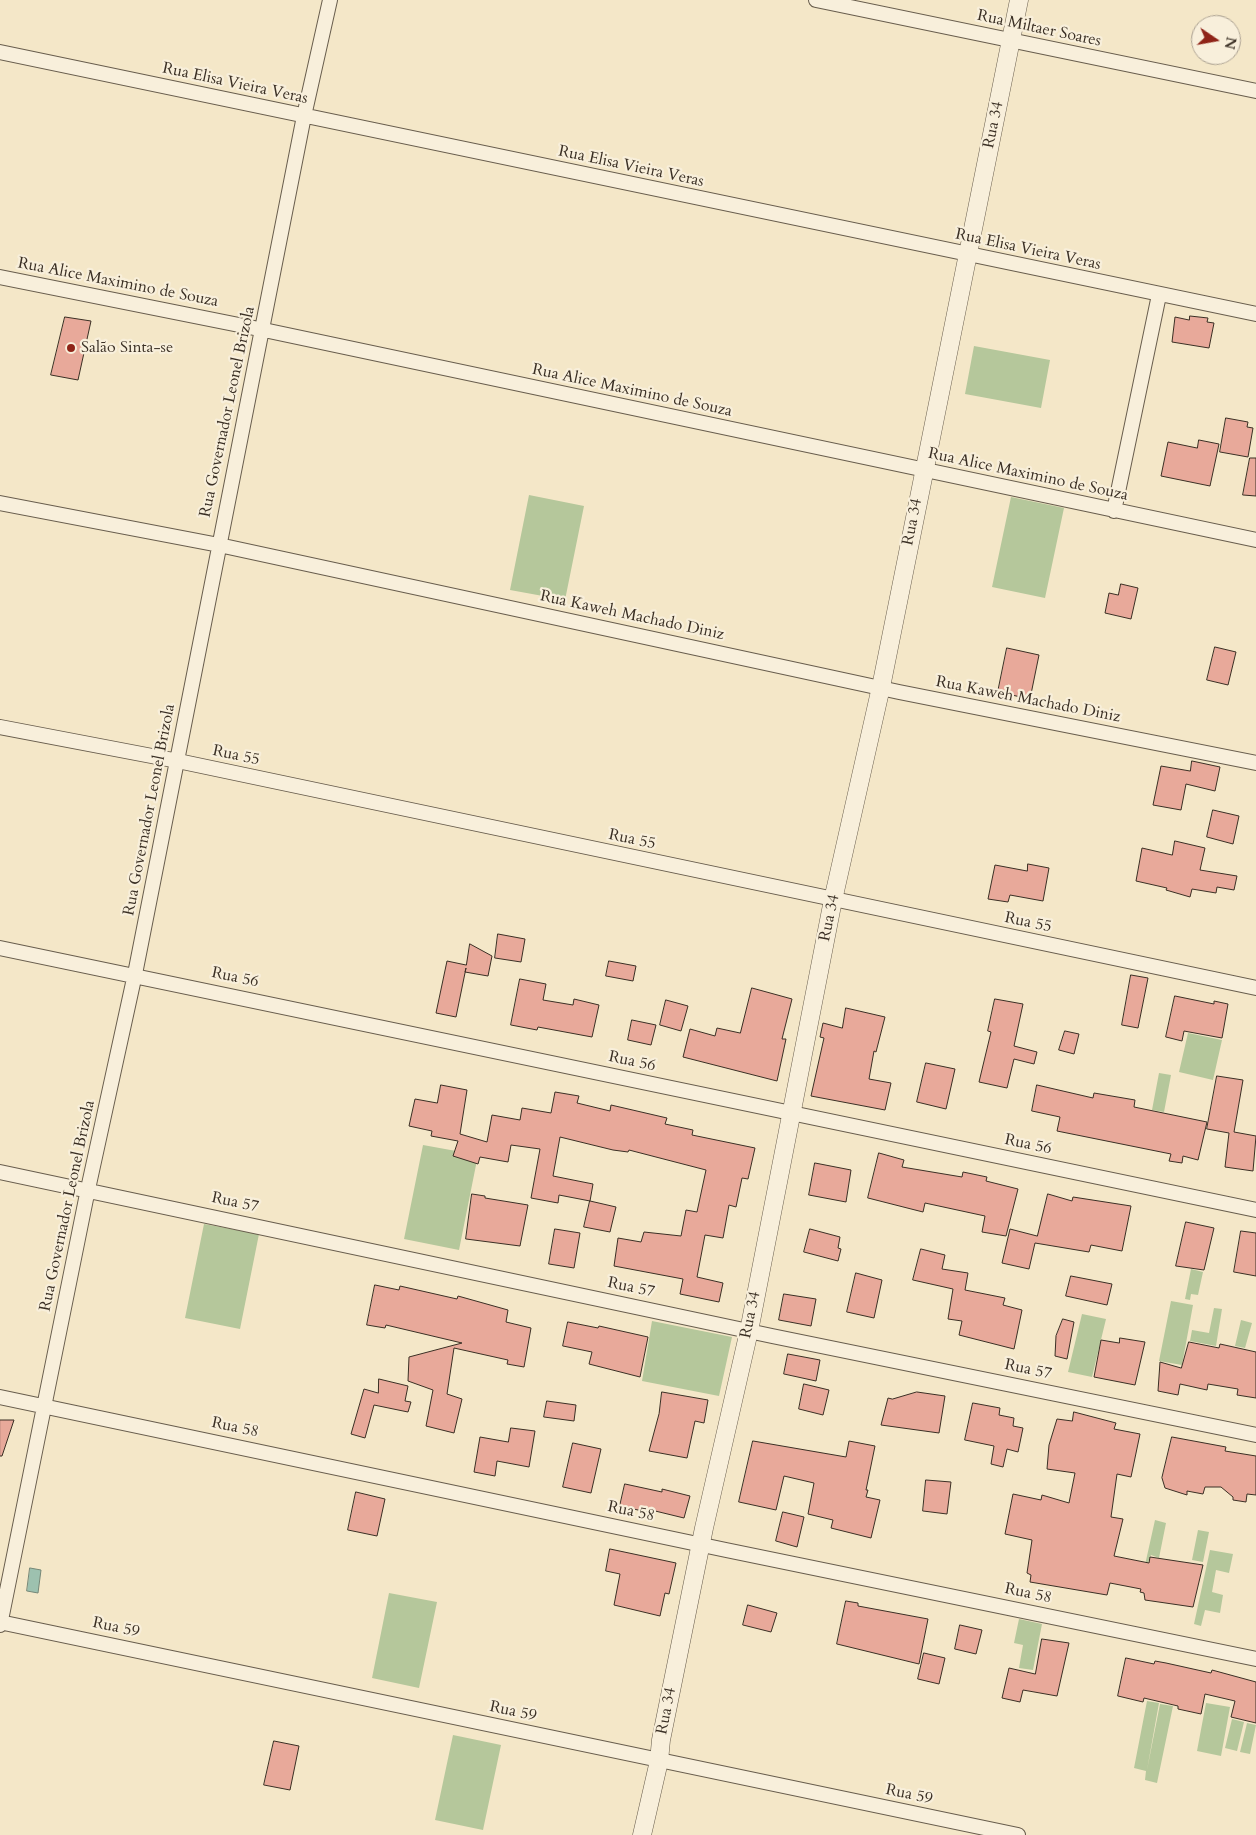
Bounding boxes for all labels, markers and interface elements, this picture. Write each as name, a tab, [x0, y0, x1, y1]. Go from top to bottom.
street label: Rua Miltaer Soares	[975, 6, 1103, 52]
north arrow	[1191, 15, 1241, 65]
text: N	[1220, 35, 1241, 51]
street label: Rua Elisa Vieira Veras	[160, 59, 310, 109]
street label: Rua 34	[980, 100, 1008, 150]
street label: Rua Elisa Vieira Veras	[556, 142, 706, 192]
street label: Rua Elisa Vieira Veras	[953, 225, 1103, 275]
street label: Rua Alice Maximino de Souza	[16, 254, 220, 312]
street label: Rua Governador Leonel Brizola	[196, 305, 260, 519]
place label: Salão Sinta-se	[81, 338, 173, 358]
marker: Salão Sinta-se	[65, 342, 77, 354]
street label: Rua Alice Maximino de Souza	[530, 360, 734, 422]
street label: Rua Alice Maximino de Souza	[926, 444, 1130, 506]
street label: Rua 34	[899, 497, 927, 547]
street label: Rua Kaweh Machado Diniz	[538, 587, 726, 645]
street label: Rua Kaweh Machado Diniz	[934, 673, 1122, 727]
street label: Rua Governador Leonel Brizola	[120, 703, 180, 917]
street label: Rua 55	[211, 742, 261, 770]
street label: Rua 55	[607, 826, 657, 854]
street label: Rua 34	[816, 893, 844, 943]
street label: Rua 55	[1003, 909, 1053, 937]
street label: Rua 56	[210, 964, 260, 992]
street label: Rua 56	[607, 1048, 657, 1076]
street label: Rua Governador Leonel Brizola	[36, 1099, 100, 1313]
street label: Rua 56	[1003, 1131, 1053, 1159]
street label: Rua 57	[210, 1189, 260, 1217]
street label: Rua 57	[606, 1274, 656, 1302]
street label: Rua 34	[737, 1290, 765, 1340]
street label: Rua 57	[1003, 1356, 1053, 1384]
street label: Rua 58	[210, 1414, 260, 1442]
street label: Rua 58	[606, 1498, 656, 1526]
street label: Rua 58	[1003, 1580, 1053, 1608]
street label: Rua 59	[91, 1614, 141, 1642]
street label: Rua 34	[653, 1686, 681, 1736]
street label: Rua 59	[488, 1698, 538, 1726]
street label: Rua 59	[884, 1781, 934, 1809]

